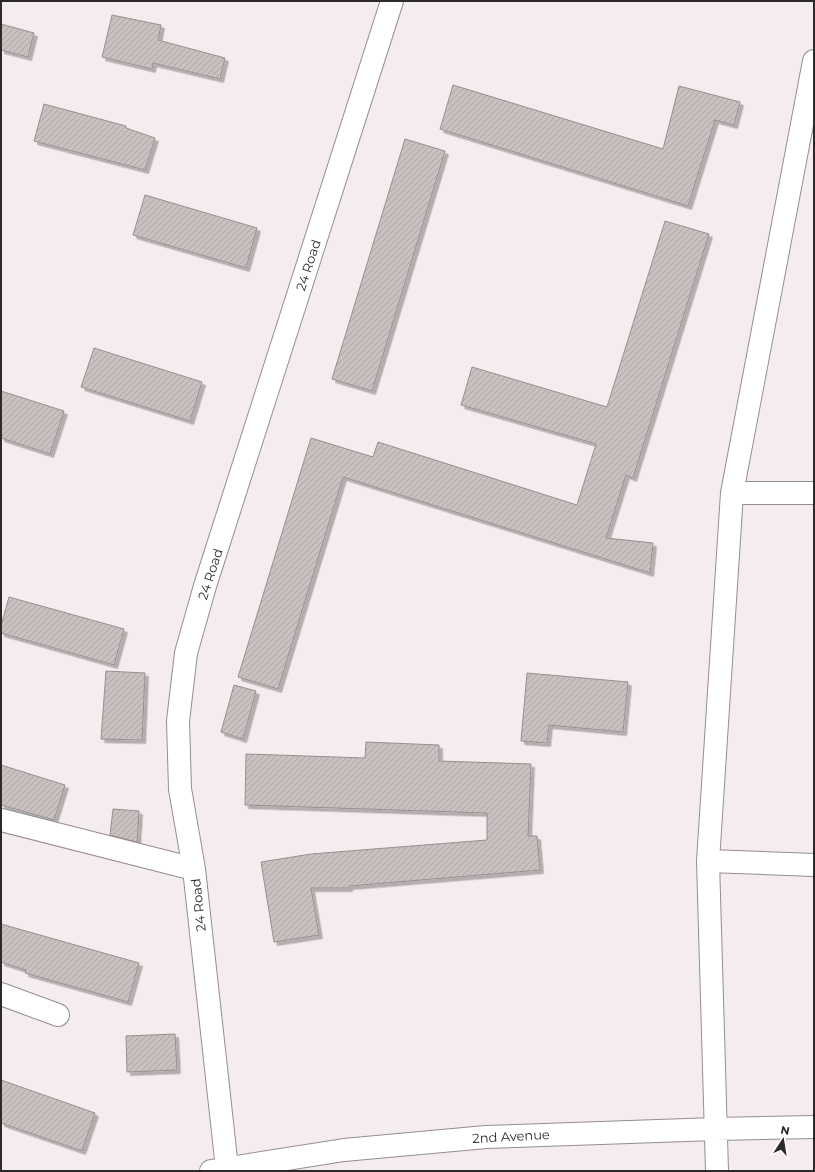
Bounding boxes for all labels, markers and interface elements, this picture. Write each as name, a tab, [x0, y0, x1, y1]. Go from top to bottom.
street label: 24 Road	[292, 237, 324, 293]
street label: 24 Road	[194, 546, 226, 602]
street label: 24 Road	[187, 878, 209, 932]
north arrow	[763, 1120, 803, 1160]
text: N	[779, 1122, 791, 1138]
street label: 2nd Avenue	[472, 1126, 550, 1146]

